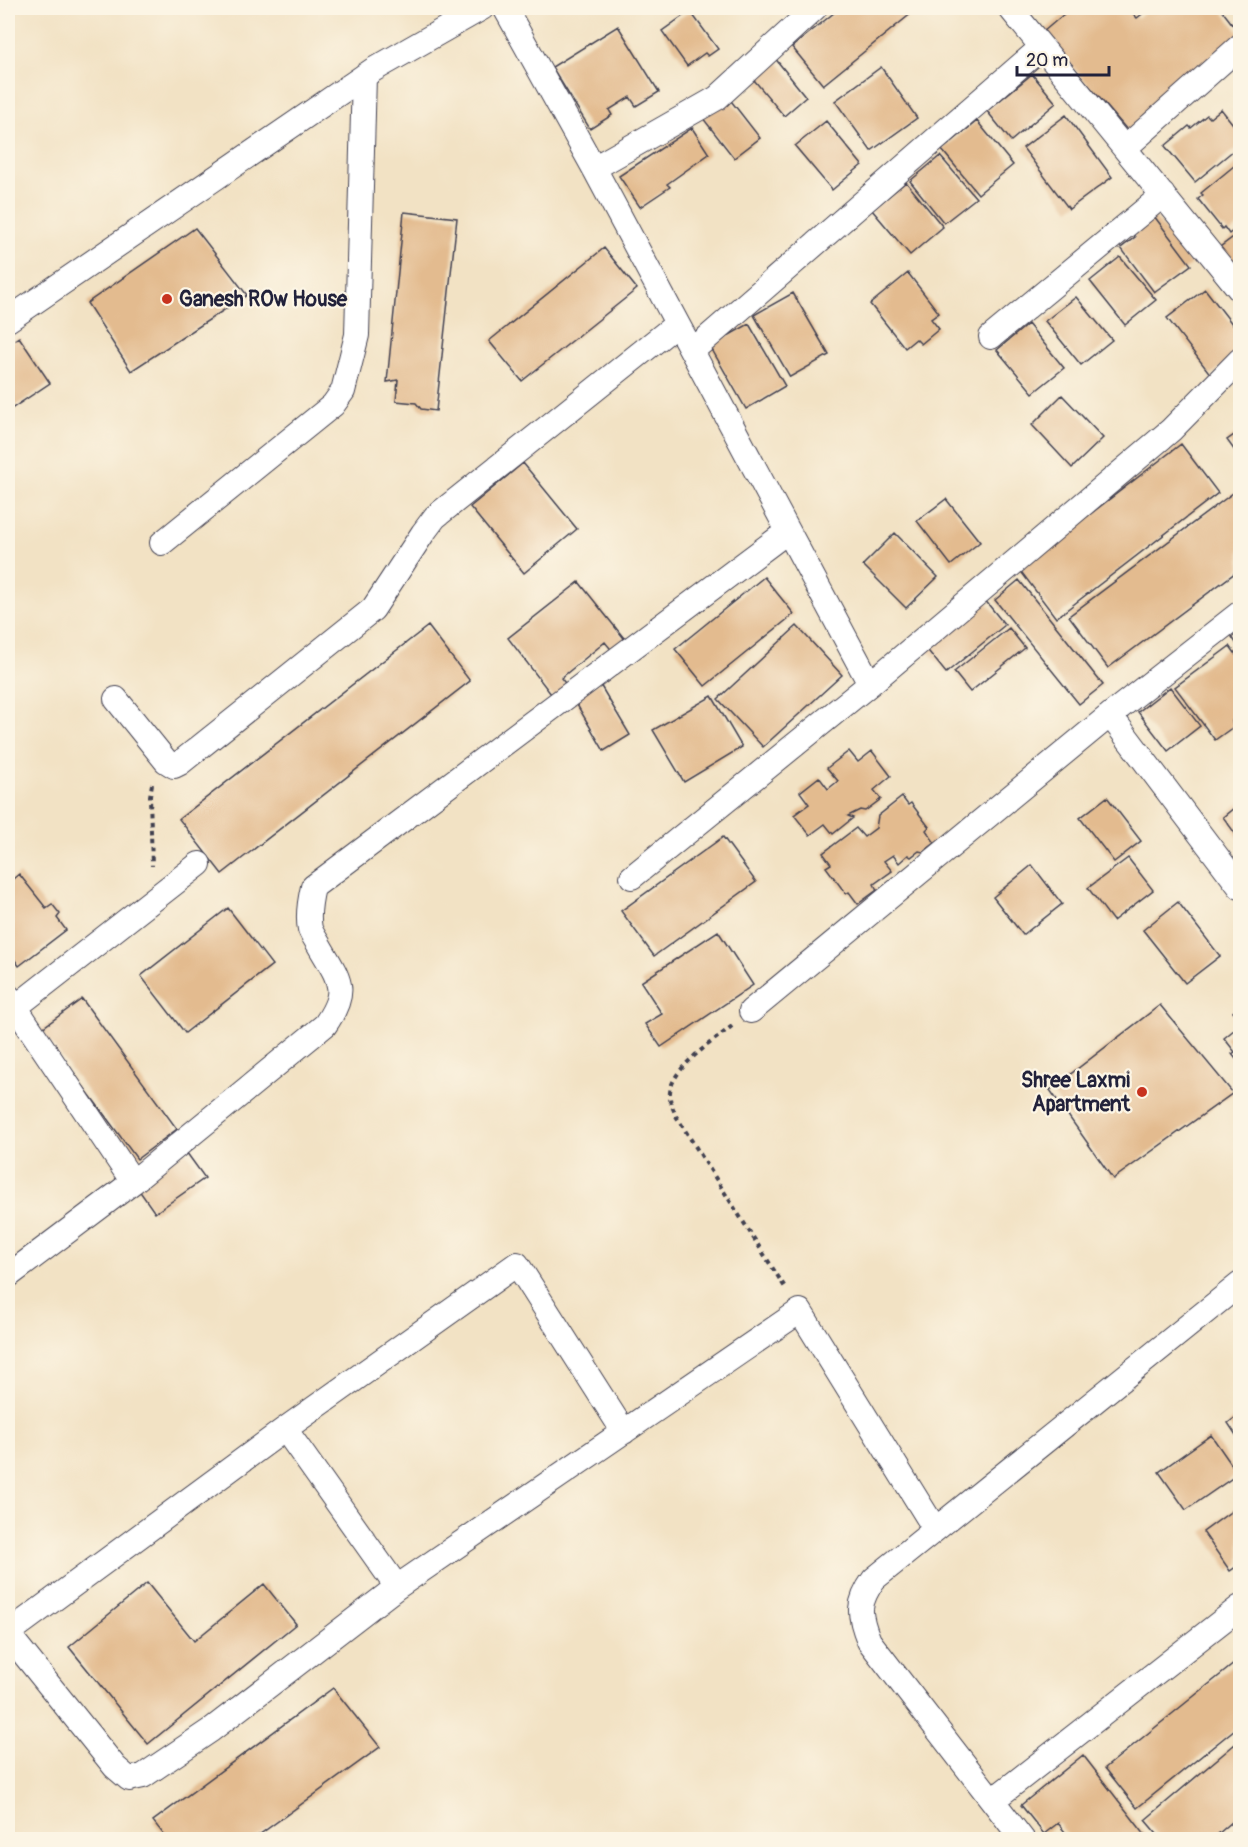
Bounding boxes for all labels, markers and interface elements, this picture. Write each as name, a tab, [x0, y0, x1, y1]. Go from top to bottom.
scale bar	[1017, 39, 1108, 77]
text: 20 m	[1026, 49, 1068, 72]
place label: Ganesh ROw House	[179, 286, 348, 313]
marker: Ganesh ROw House	[160, 292, 174, 306]
place label: Shree Laxmi Apartment	[1021, 1067, 1131, 1118]
marker: Shree Laxmi Apartment	[1135, 1085, 1149, 1099]

